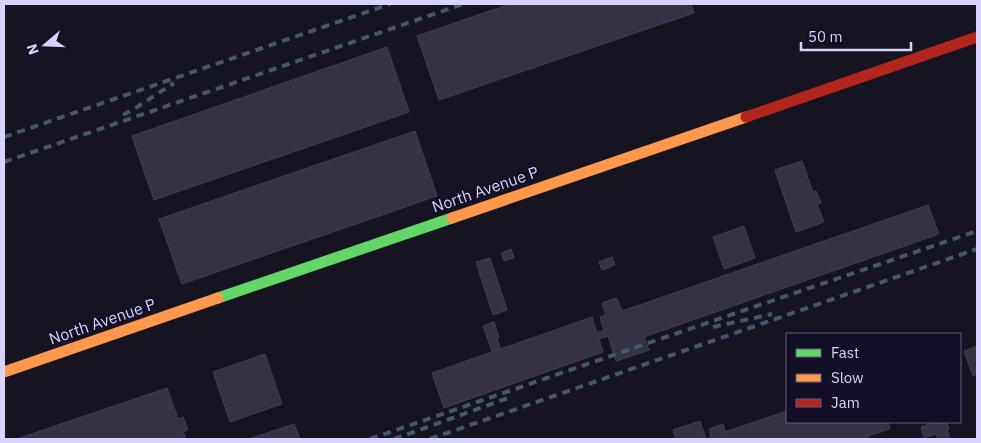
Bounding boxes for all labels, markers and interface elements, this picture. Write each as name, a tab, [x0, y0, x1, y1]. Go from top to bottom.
north arrow	[20, 20, 70, 70]
scale bar	[801, 20, 911, 52]
text: 50 m	[808, 27, 843, 46]
text: N	[23, 42, 43, 57]
street label: North Avenue P	[429, 161, 541, 217]
street label: North Avenue P	[46, 293, 158, 349]
legend	[786, 333, 961, 423]
text: Fast	[831, 343, 859, 362]
text: Slow	[831, 368, 864, 387]
text: Jam	[831, 393, 860, 412]

